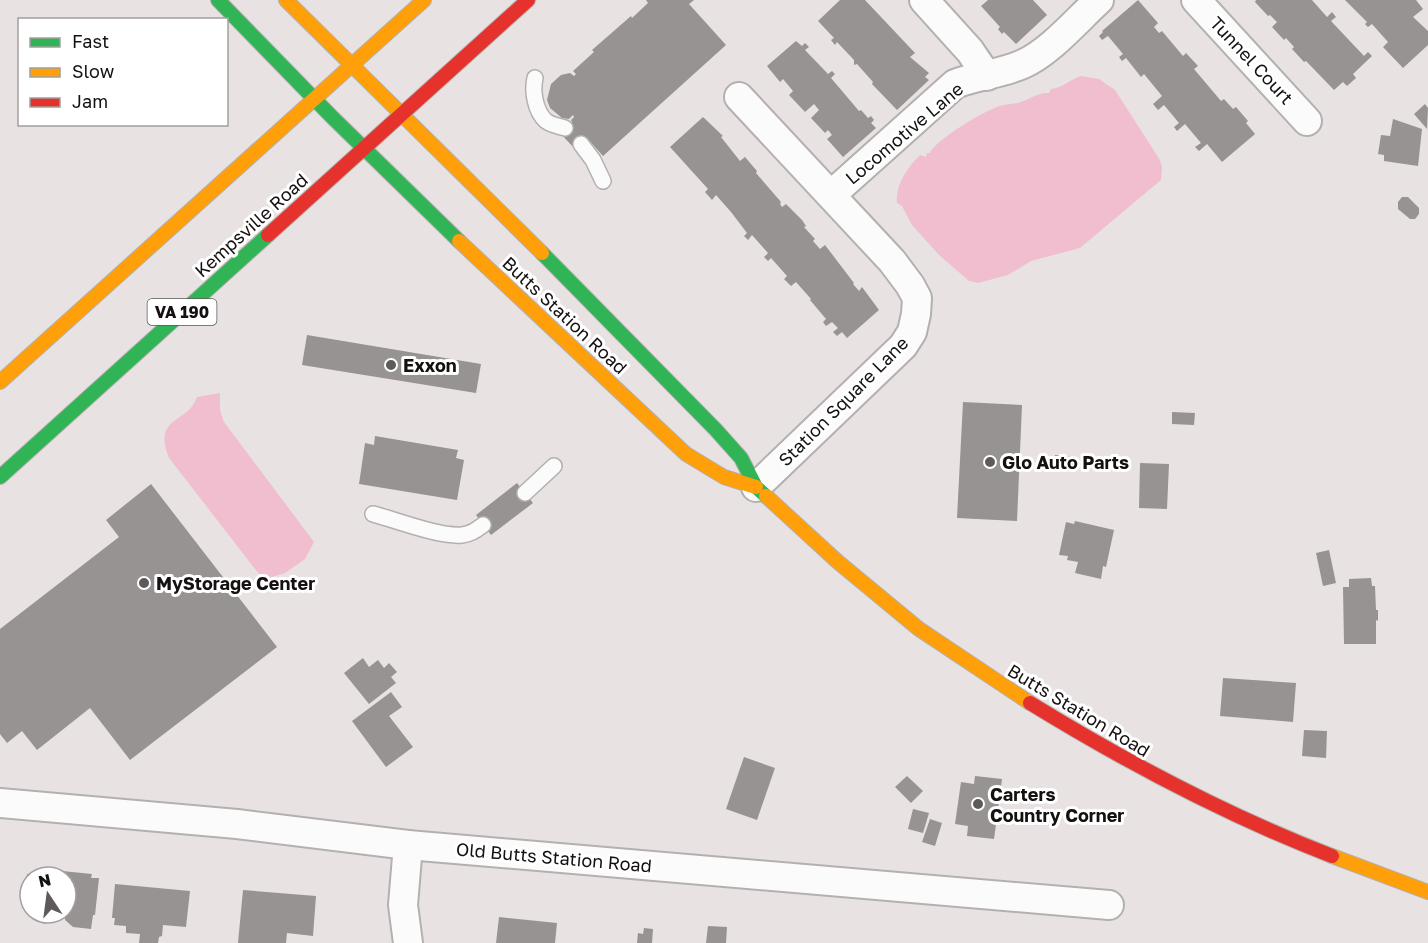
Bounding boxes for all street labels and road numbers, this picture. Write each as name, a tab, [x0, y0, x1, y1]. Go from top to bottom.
street label: Tunnel Court	[1206, 12, 1298, 108]
street label: Locomotive Lane	[841, 77, 967, 189]
street label: Kempsville Road	[190, 169, 312, 281]
street label: Butts Station Road	[498, 252, 632, 378]
road number: VA 190	[148, 299, 216, 325]
street label: Station Square Lane	[774, 332, 912, 470]
street label: Butts Station Road	[1004, 659, 1154, 761]
street label: Old Butts Station Road	[455, 837, 653, 877]

